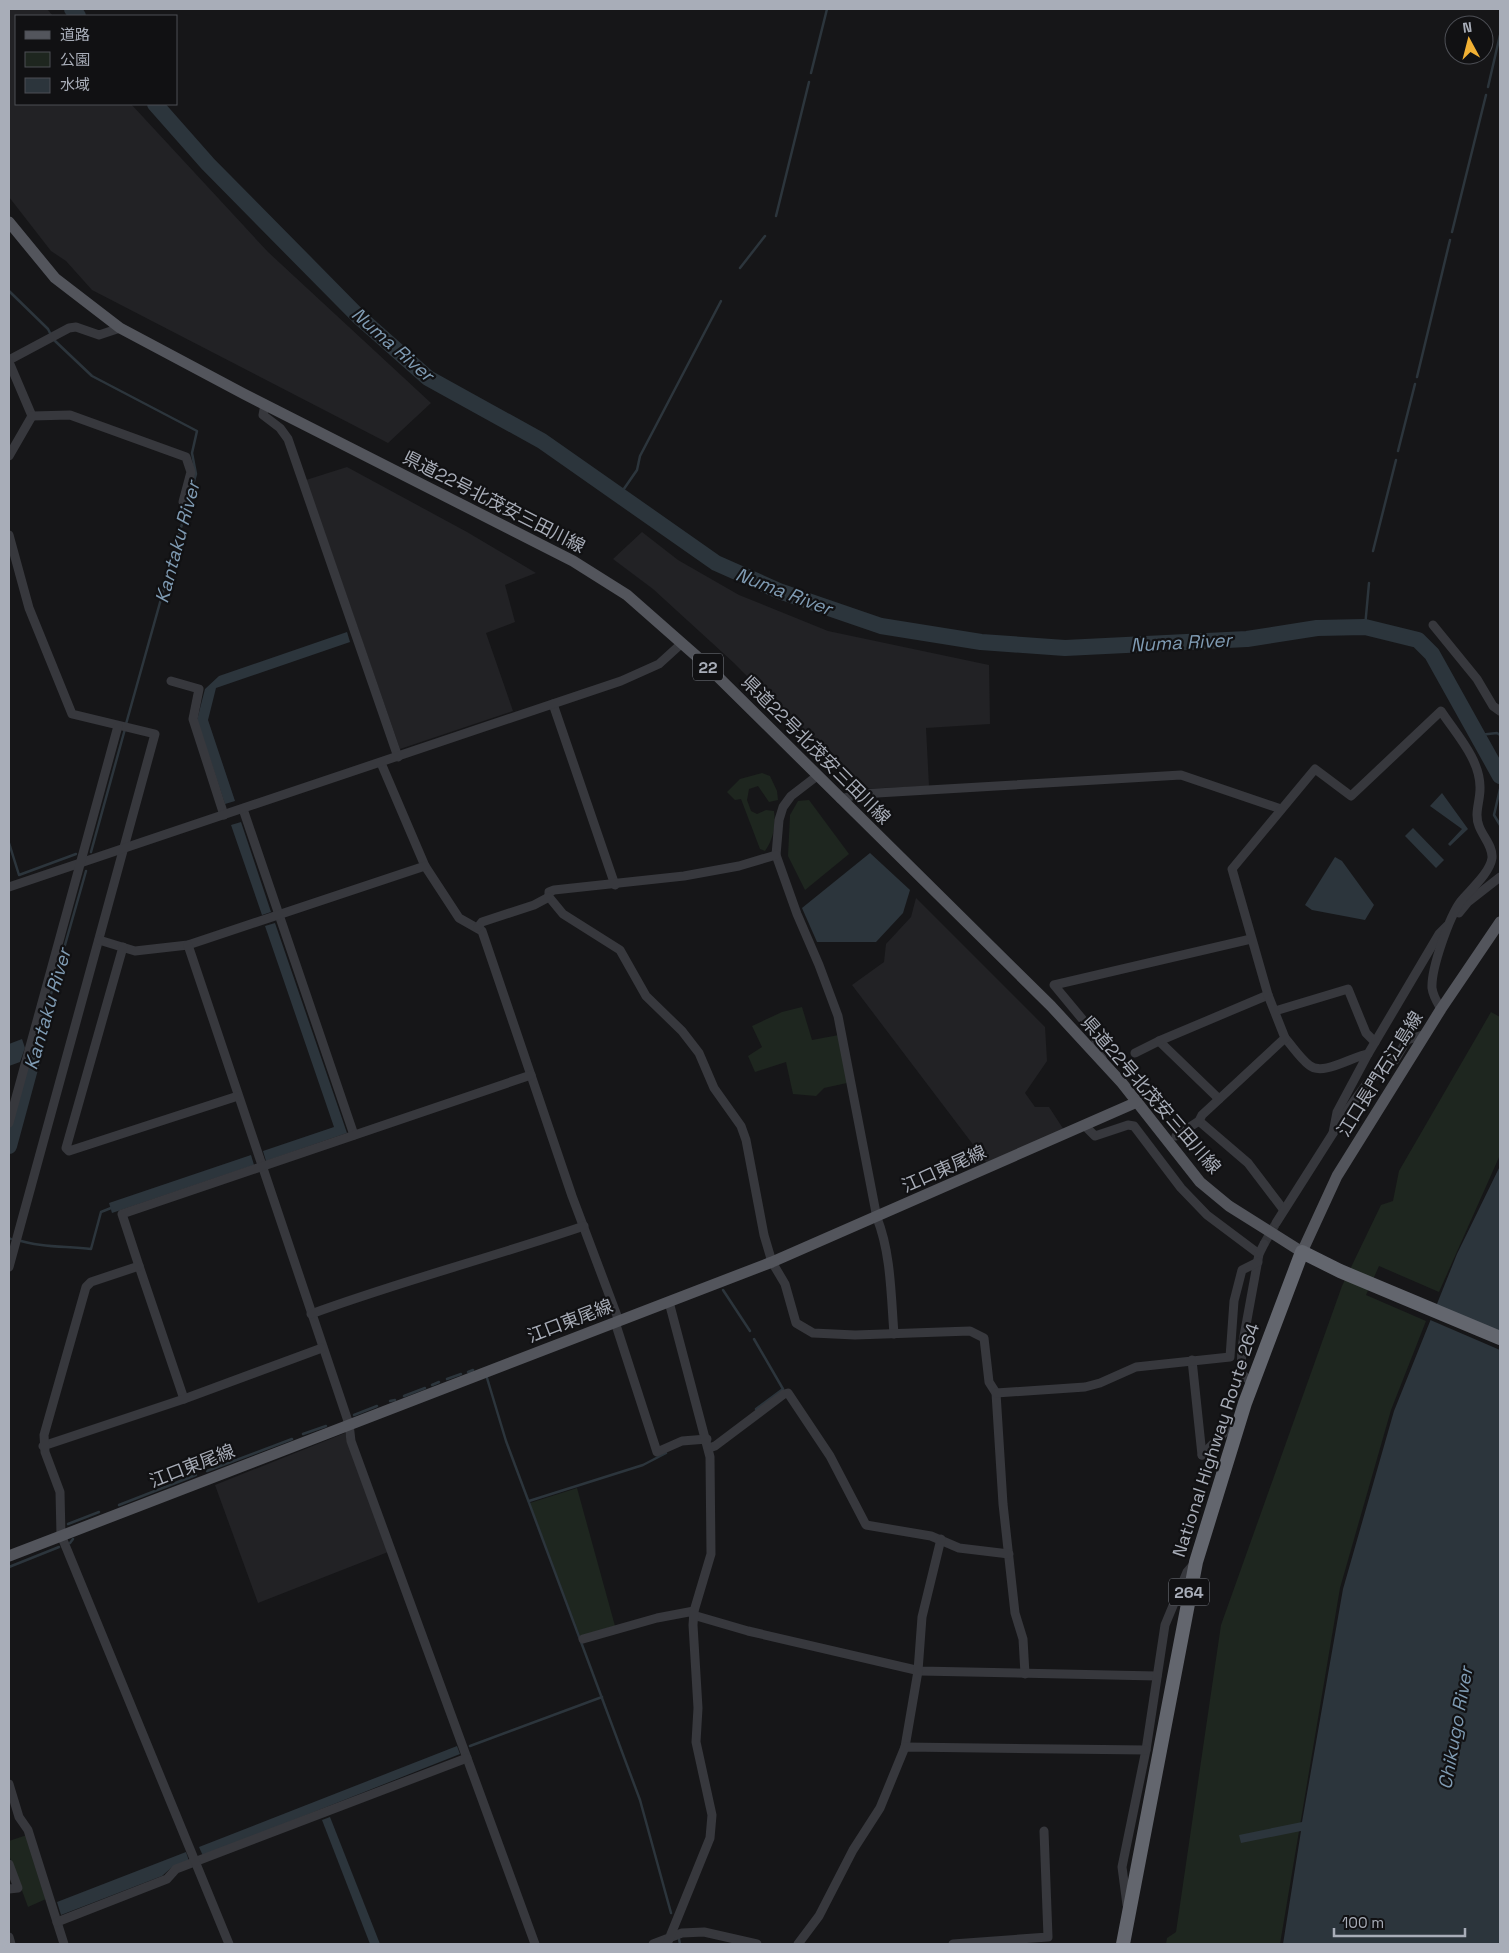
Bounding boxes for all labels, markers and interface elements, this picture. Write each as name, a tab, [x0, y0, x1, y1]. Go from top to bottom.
legend	[15, 15, 178, 105]
north arrow	[1444, 15, 1494, 65]
text: N	[1462, 18, 1473, 37]
text: 道路	[60, 25, 90, 44]
text: 公園	[60, 50, 90, 69]
text: 水域	[60, 75, 90, 94]
water label: Numa River	[346, 302, 440, 388]
street label: 県道22号北茂安三田川線	[399, 446, 589, 558]
water label: Kantaku River	[149, 477, 206, 606]
water label: Numa River	[732, 562, 837, 622]
water label: Numa River	[1130, 627, 1234, 658]
road number: 22	[693, 654, 723, 680]
street label: 県道22号北茂安三田川線	[737, 670, 896, 829]
water label: Kantaku River	[18, 944, 77, 1073]
street label: 江口長門石江島線	[1332, 1007, 1427, 1141]
street label: 県道22号北茂安三田川線	[1077, 1011, 1226, 1178]
street label: 江口東尾線	[898, 1140, 990, 1197]
street label: 江口東尾線	[524, 1294, 616, 1347]
street label: National Highway Route 264	[1167, 1320, 1264, 1560]
street label: 江口東尾線	[146, 1439, 238, 1492]
road number: 264	[1169, 1578, 1209, 1605]
water label: Chikugo River	[1432, 1663, 1479, 1791]
scale bar	[1334, 1906, 1465, 1938]
text: 100 m	[1342, 1913, 1384, 1932]

